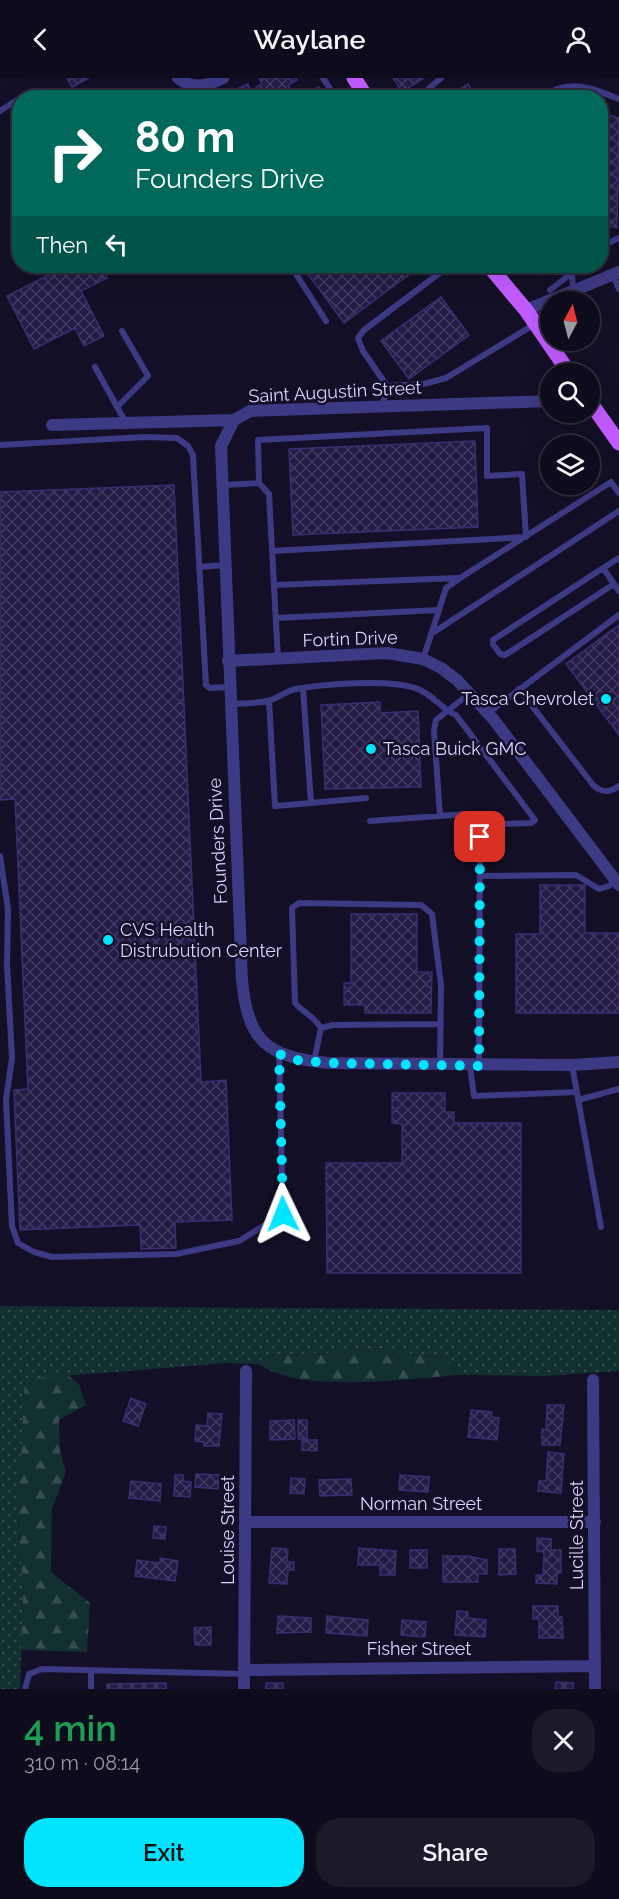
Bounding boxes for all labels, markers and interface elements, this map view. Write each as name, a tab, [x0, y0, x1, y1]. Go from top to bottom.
icon: back	[24, 23, 57, 56]
icon: person	[562, 23, 595, 56]
text: Waylane	[254, 24, 365, 55]
text: 80 m	[135, 113, 235, 162]
icon: right	[36, 114, 114, 192]
text: Founders Drive	[135, 163, 324, 194]
icon: left	[100, 228, 133, 261]
text: Then	[36, 232, 88, 258]
north arrow	[540, 291, 600, 351]
map controls	[540, 291, 600, 495]
button: search	[540, 363, 600, 423]
street label: Saint Augustin Street	[248, 376, 422, 407]
button: layers	[540, 435, 600, 495]
street label: Fortin Drive	[302, 626, 398, 651]
place label: Tasca Chevrolet	[461, 688, 594, 709]
marker: Tasca Chevrolet	[599, 692, 613, 706]
place label: Tasca Buick GMC	[383, 738, 527, 759]
marker: Tasca Buick GMC	[364, 742, 378, 756]
street label: Founders Drive	[204, 777, 231, 905]
pin	[454, 811, 505, 862]
icon: arrive	[463, 820, 496, 853]
place label: CVS Health Distrubution Center	[120, 919, 283, 961]
marker: CVS Health Distrubution Center	[101, 933, 115, 947]
position arrow	[251, 1182, 315, 1246]
street label: Louise Street	[217, 1475, 238, 1585]
street label: Lucille Street	[566, 1480, 587, 1590]
street label: Norman Street	[360, 1493, 482, 1514]
street label: Fisher Street	[367, 1638, 471, 1659]
text: 4 min	[24, 1707, 117, 1749]
button: close	[532, 1709, 595, 1772]
text: 310 m · 08:14	[24, 1751, 140, 1775]
button: Exit	[24, 1818, 304, 1887]
button: Share	[316, 1818, 595, 1887]

